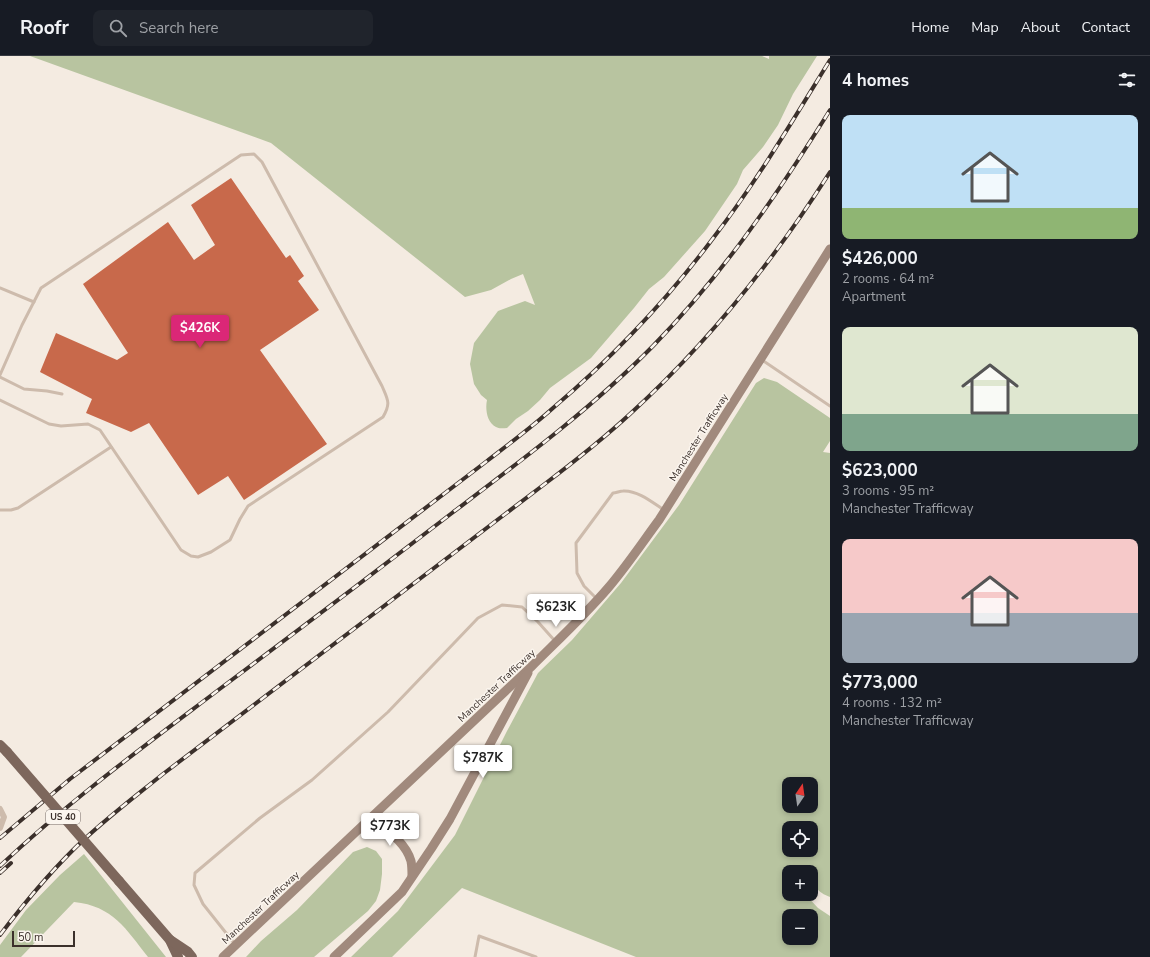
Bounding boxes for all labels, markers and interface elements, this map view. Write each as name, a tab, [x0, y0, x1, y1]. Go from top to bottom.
search box	[93, 10, 373, 46]
text: Roofr	[20, 15, 69, 41]
icon: search	[107, 17, 129, 39]
text: Search here	[139, 18, 218, 38]
text: Home	[911, 18, 949, 37]
text: Map	[971, 18, 999, 37]
text: About	[1021, 18, 1060, 37]
text: Contact	[1082, 18, 1130, 37]
text: 4 homes	[842, 69, 909, 92]
icon: filters	[1116, 69, 1138, 91]
icon: home	[954, 141, 1026, 213]
text: $426,000	[842, 247, 918, 270]
text: 2 rooms · 64 m²	[842, 270, 934, 288]
text: Apartment	[842, 288, 905, 306]
pin: $426K	[172, 315, 228, 349]
text: $426K	[180, 319, 220, 337]
icon: home	[954, 353, 1026, 425]
street label: Manchester Trafficway	[666, 390, 732, 484]
text: $623,000	[842, 459, 918, 482]
text: 3 rooms · 95 m²	[842, 482, 934, 500]
text: Manchester Trafficway	[842, 500, 973, 518]
icon: home	[954, 565, 1026, 637]
pin: $623K	[528, 594, 584, 628]
text: $623K	[536, 598, 576, 616]
street label: Manchester Trafficway	[455, 646, 539, 725]
text: $773,000	[842, 671, 918, 694]
text: 4 rooms · 132 m²	[842, 694, 942, 712]
text: Manchester Trafficway	[842, 712, 973, 730]
pin: $787K	[455, 745, 511, 779]
text: $787K	[463, 749, 503, 767]
north arrow	[782, 777, 818, 813]
map controls	[782, 777, 818, 945]
road number: US 40	[46, 810, 80, 824]
pin: $773K	[362, 813, 418, 847]
text: $773K	[370, 817, 410, 835]
button: locate	[782, 821, 818, 857]
button: +	[782, 865, 818, 901]
street label: Manchester Trafficway	[219, 868, 303, 947]
button: −	[782, 909, 818, 945]
scale bar	[12, 929, 75, 948]
text: 50 m	[18, 930, 43, 945]

